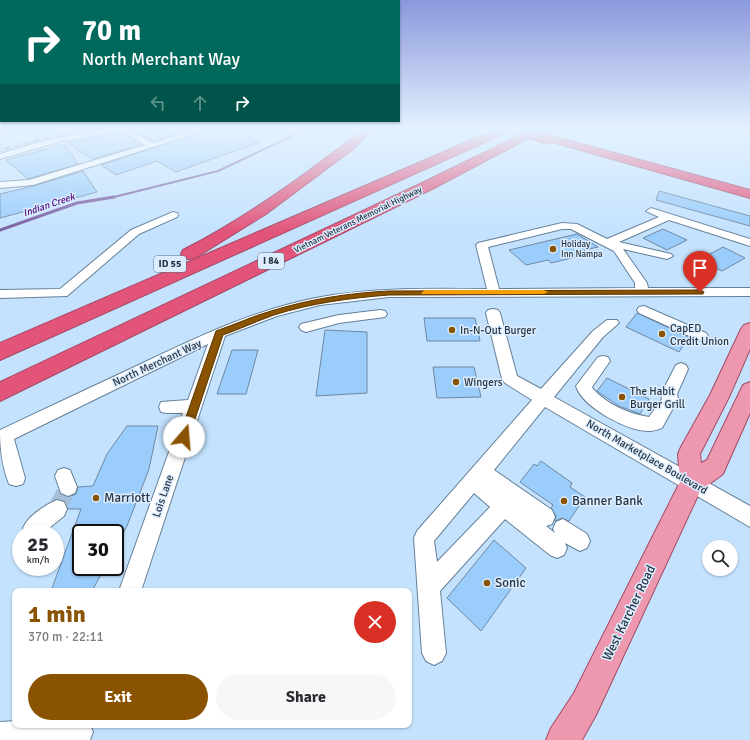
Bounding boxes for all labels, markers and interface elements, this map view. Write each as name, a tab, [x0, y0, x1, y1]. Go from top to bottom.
text: 70 m	[82, 14, 141, 48]
icon: right	[16, 16, 68, 68]
text: North Merchant Way	[82, 48, 240, 70]
icon: left	[147, 92, 169, 114]
icon: ahead	[189, 92, 211, 114]
icon: right	[231, 92, 253, 114]
street label: Vietnam Veterans Memorial Highway	[292, 184, 425, 256]
water label: Indian Creek	[22, 190, 77, 219]
place label: Holiday Inn Nampa	[561, 239, 603, 260]
marker: Holiday Inn Nampa	[548, 244, 558, 254]
pin	[683, 251, 717, 292]
road number: I 84	[258, 253, 284, 269]
road number: ID 55	[154, 256, 186, 272]
icon: arrive	[689, 257, 711, 279]
place label: CapED Credit Union	[670, 322, 729, 348]
place label: In-N-Out Burger	[460, 324, 536, 337]
marker: In-N-Out Burger	[447, 325, 457, 335]
marker: CapED Credit Union	[657, 329, 667, 339]
street label: North Merchant Way	[111, 336, 204, 389]
place label: Wingers	[464, 376, 503, 389]
marker: Wingers	[451, 377, 461, 387]
place label: The Habit Burger Grill	[630, 385, 685, 411]
marker: The Habit Burger Grill	[617, 392, 627, 402]
position arrow	[163, 416, 205, 458]
street label: North Marketplace Boulevard	[584, 417, 710, 497]
street label: Lois Lane	[150, 473, 176, 519]
place label: Marriott	[104, 490, 151, 506]
marker: Marriott	[91, 493, 101, 503]
place label: Banner Bank	[572, 493, 643, 509]
marker: Banner Bank	[559, 496, 569, 506]
speed limit sign: 30	[72, 524, 124, 576]
text: 25	[27, 532, 49, 557]
map controls	[702, 540, 738, 576]
button: search	[702, 540, 738, 576]
text: km/h	[27, 554, 49, 566]
street label: West Karcher Road	[599, 563, 659, 663]
place label: Sonic	[495, 575, 526, 591]
marker: Sonic	[482, 578, 492, 588]
text: 1 min	[28, 599, 86, 629]
button: close	[354, 601, 396, 643]
text: 370 m · 22:11	[28, 629, 104, 645]
button: Exit	[28, 674, 208, 720]
button: Share	[216, 674, 396, 720]

